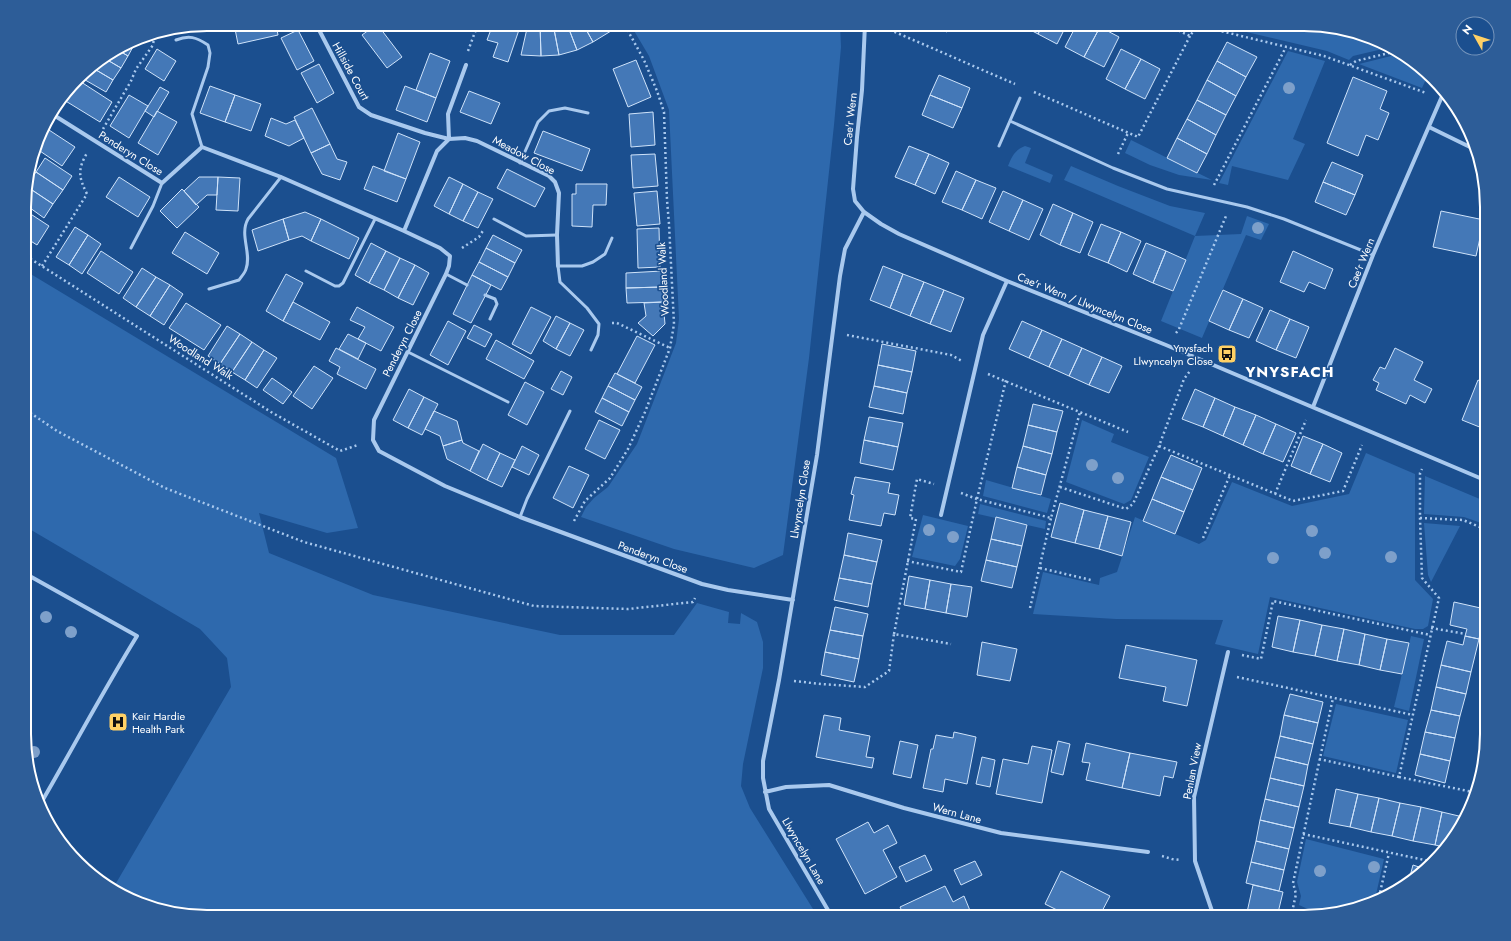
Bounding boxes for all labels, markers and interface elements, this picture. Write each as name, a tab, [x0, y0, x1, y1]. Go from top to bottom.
north arrow	[1455, 16, 1495, 56]
text: N	[1458, 21, 1476, 38]
street label: Hillside Court	[328, 39, 374, 103]
street label: Cae'r Wern	[839, 92, 861, 146]
street label: Penderyn Close	[96, 127, 167, 179]
street label: Meadow Close	[490, 132, 558, 178]
street label: Cae'r Wern	[1344, 235, 1378, 291]
street label: Woodland Walk	[653, 242, 673, 316]
street label: Cae'r Wern / Llwyncelyn Close	[1015, 268, 1155, 338]
street label: Penderyn Close	[378, 306, 426, 379]
street label: Woodland Walk	[165, 331, 237, 383]
place label: Ynysfach Llwyncelyn Close	[1134, 340, 1213, 369]
bus stop icon: Ynysfach Llwyncelyn Close	[1216, 343, 1238, 365]
district label: YNYSFACH	[1244, 361, 1335, 383]
street label: Llwyncelyn Close	[786, 458, 814, 539]
street label: Penderyn Close	[616, 537, 690, 577]
place label: Keir Hardie Health Park	[132, 708, 186, 737]
hospital icon: Keir Hardie Health Park	[107, 711, 129, 733]
street label: Penlan View	[1179, 741, 1205, 801]
street label: Wern Lane	[931, 799, 984, 827]
street label: Llwyncelyn Lane	[778, 815, 830, 888]

